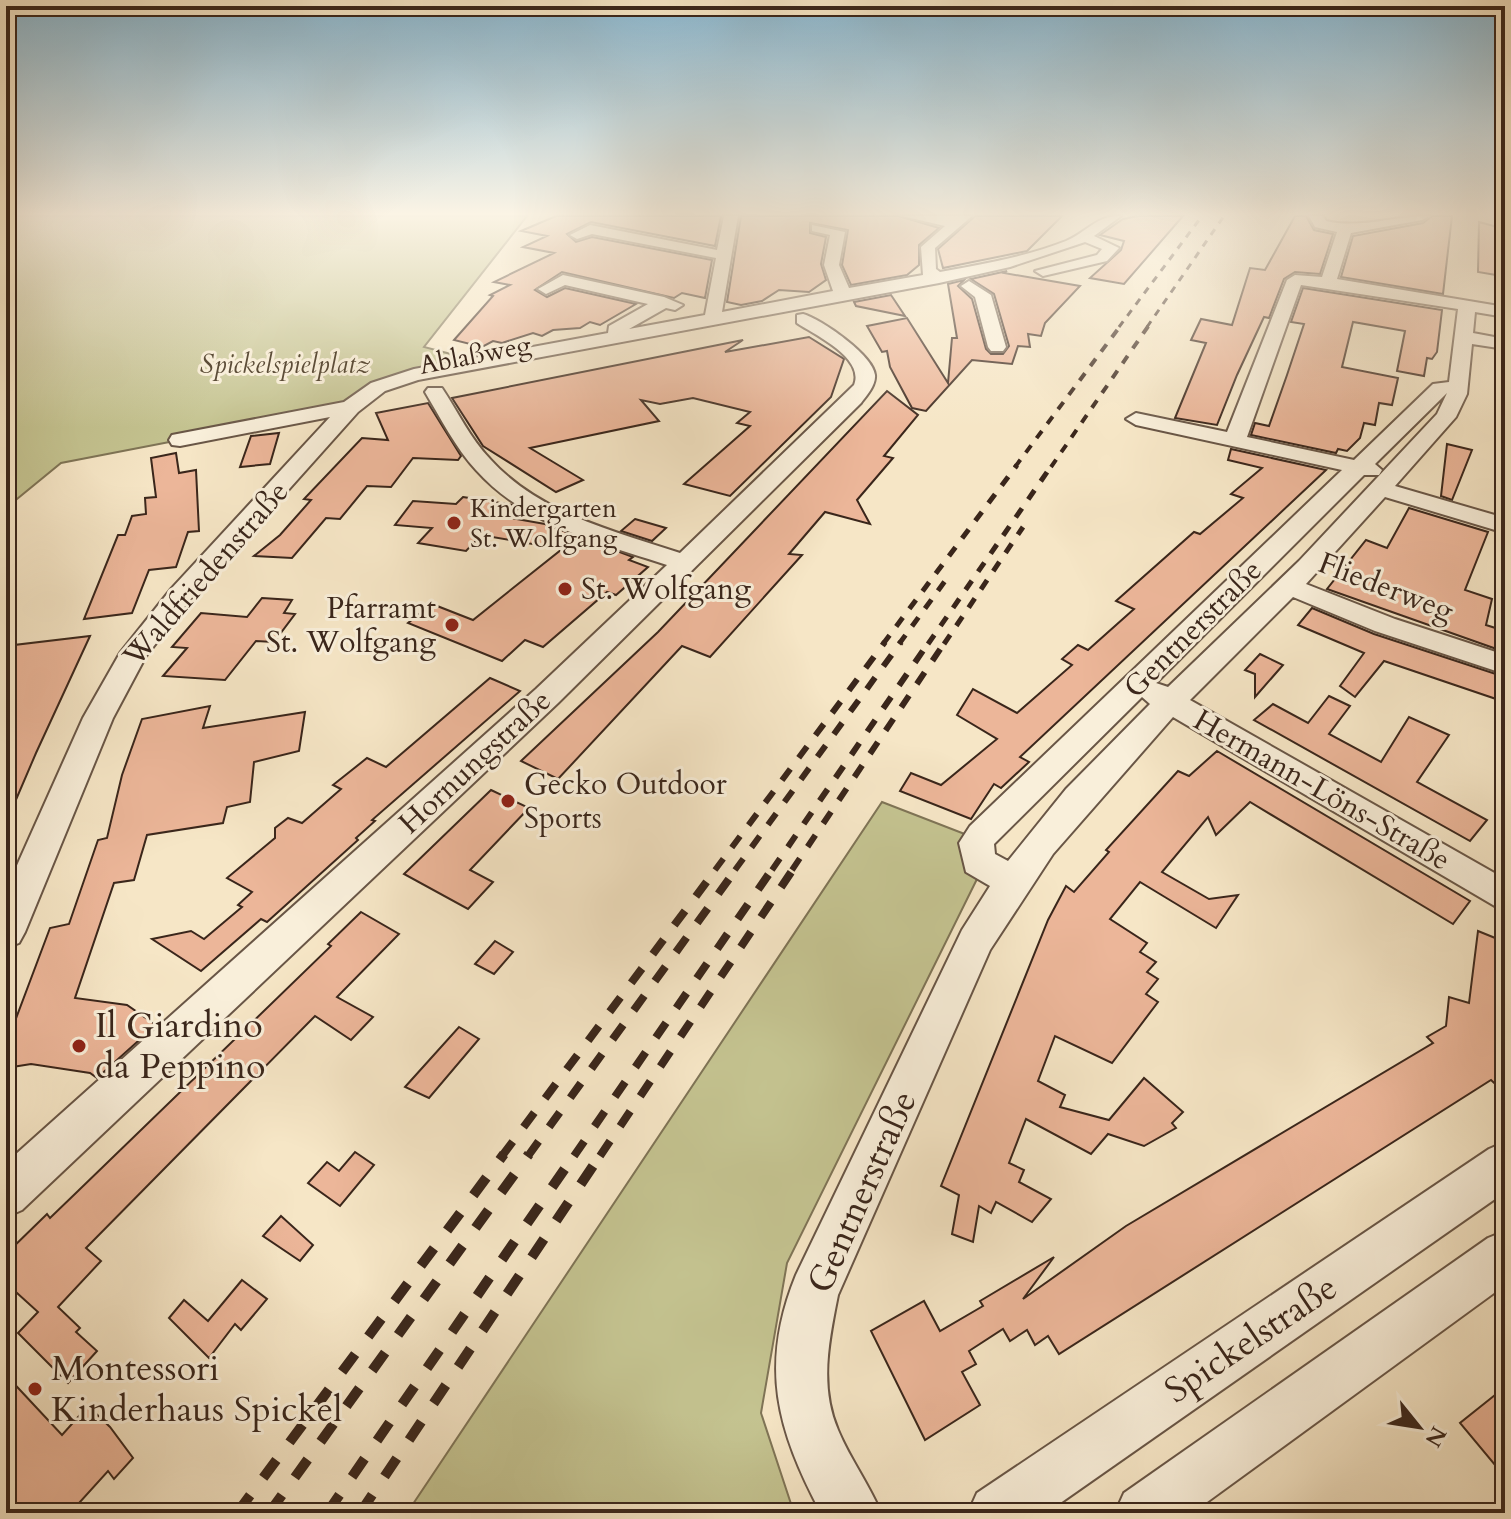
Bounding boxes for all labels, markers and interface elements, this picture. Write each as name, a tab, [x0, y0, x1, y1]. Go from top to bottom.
street label: Ablaßweg	[416, 327, 534, 383]
park label: Spickelspielplatz	[200, 347, 371, 382]
street label: Waldfriedenstraße	[113, 472, 298, 676]
place label: Kindergarten St. Wolfgang	[470, 491, 618, 556]
marker: Kindergarten St. Wolfgang	[445, 514, 463, 532]
street label: Fliederweg	[1312, 542, 1460, 632]
street label: Gentnerstraße	[1115, 551, 1271, 707]
place label: St. Wolfgang	[581, 569, 751, 610]
marker: St. Wolfgang	[556, 580, 574, 598]
place label: Pfarramt St. Wolfgang	[266, 588, 437, 663]
marker: Pfarramt St. Wolfgang	[443, 616, 461, 634]
street label: Hornungstraße	[390, 681, 560, 843]
street label: Hermann-Löns-Straße	[1186, 700, 1458, 880]
place label: Gecko Outdoor Sports	[524, 764, 727, 839]
marker: Gecko Outdoor Sports	[499, 792, 517, 810]
place label: Il Giardino da Peppino	[95, 1001, 265, 1091]
marker: Il Giardino da Peppino	[70, 1037, 88, 1055]
street label: Gentnerstraße	[796, 1083, 928, 1301]
street label: Spickelstraße	[1155, 1263, 1347, 1415]
place label: Montessori Kinderhaus Spickel	[51, 1344, 342, 1434]
marker: Montessori Kinderhaus Spickel	[26, 1380, 44, 1398]
north arrow	[1379, 1387, 1459, 1467]
text: N	[1418, 1421, 1453, 1452]

